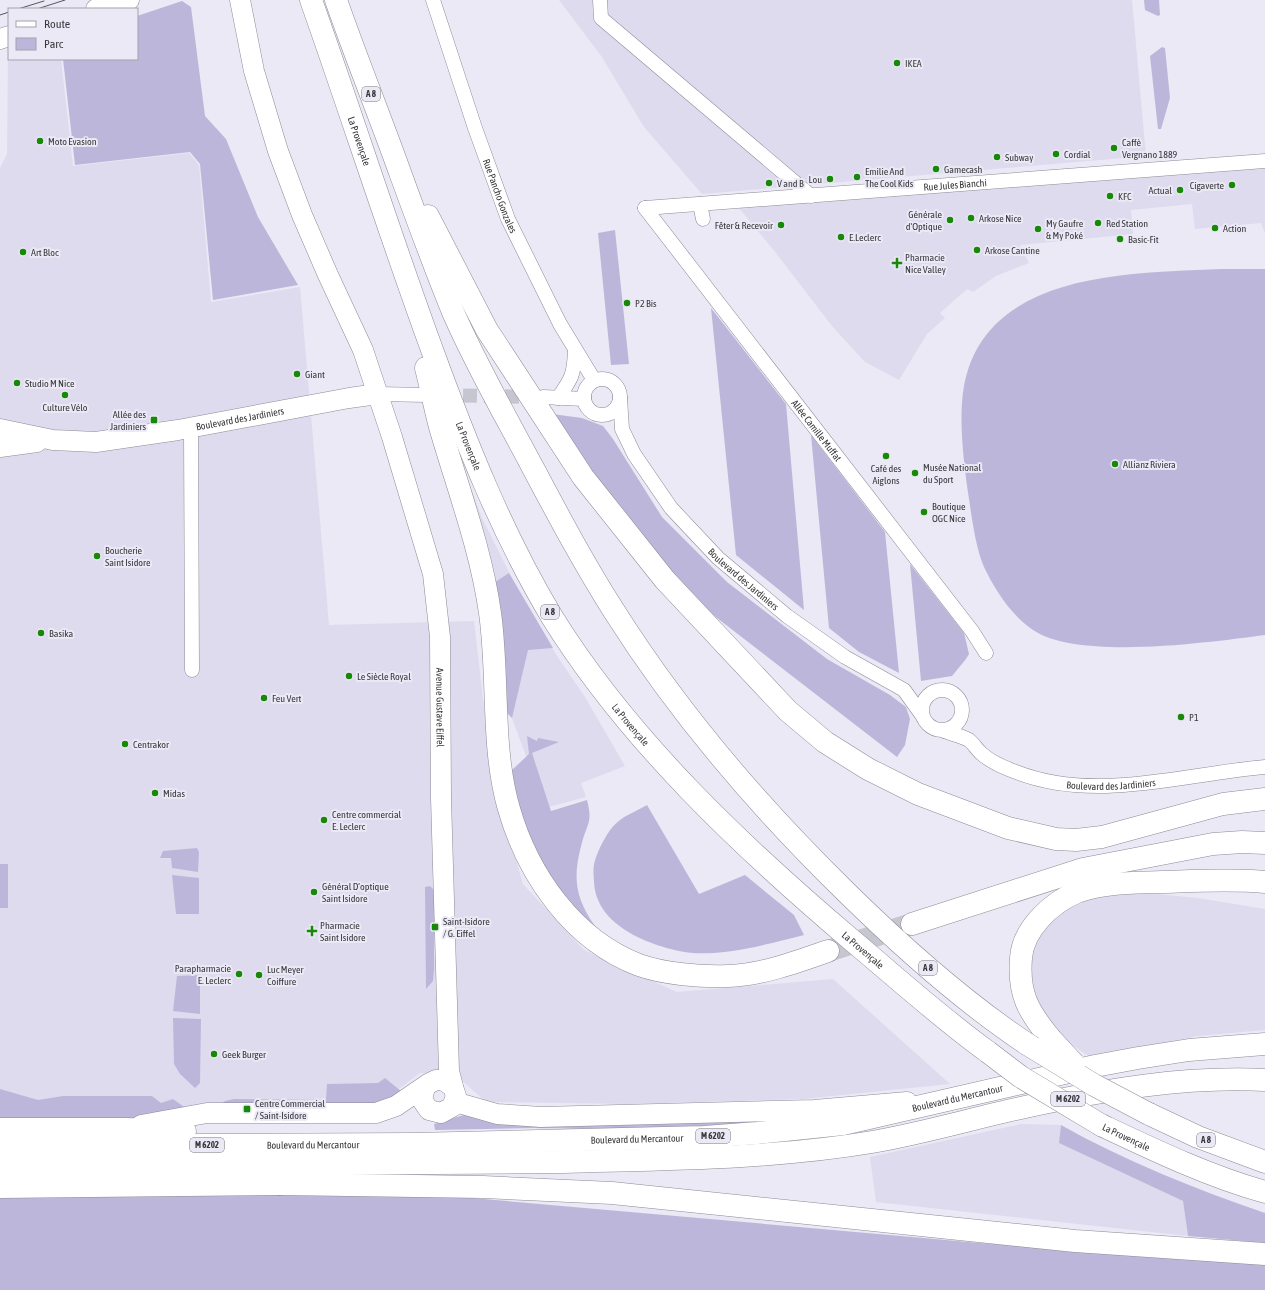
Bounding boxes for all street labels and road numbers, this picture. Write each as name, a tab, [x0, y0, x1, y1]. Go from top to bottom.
road number: A 8	[362, 87, 380, 101]
street label: La Provençale	[346, 115, 373, 168]
street label: Rue Pancho Gonzales	[481, 157, 519, 235]
street label: Rue Jules Bianchi	[923, 177, 987, 193]
street label: Allée Camille Muffat	[789, 398, 844, 464]
street label: Boulevard des Jardiniers	[195, 405, 285, 433]
street label: La Provençale	[454, 420, 483, 472]
street label: Boulevard des Jardiniers	[706, 546, 781, 613]
road number: A 8	[541, 605, 559, 619]
street label: Avenue Gustave Eiffel	[434, 668, 446, 748]
street label: La Provençale	[610, 702, 651, 748]
street label: Boulevard des Jardiniers	[1066, 777, 1157, 792]
street label: La Provençale	[840, 929, 886, 971]
road number: A 8	[919, 961, 937, 975]
street label: Boulevard du Mercantour	[911, 1082, 1005, 1114]
road number: M 6202	[1051, 1092, 1085, 1106]
street label: La Provençale	[1101, 1121, 1152, 1153]
road number: M 6202	[696, 1129, 730, 1143]
street label: Boulevard du Mercantour	[590, 1132, 684, 1146]
road number: A 8	[1197, 1133, 1215, 1147]
road number: M 6202	[190, 1138, 224, 1152]
street label: Boulevard du Mercantour	[267, 1139, 360, 1151]

